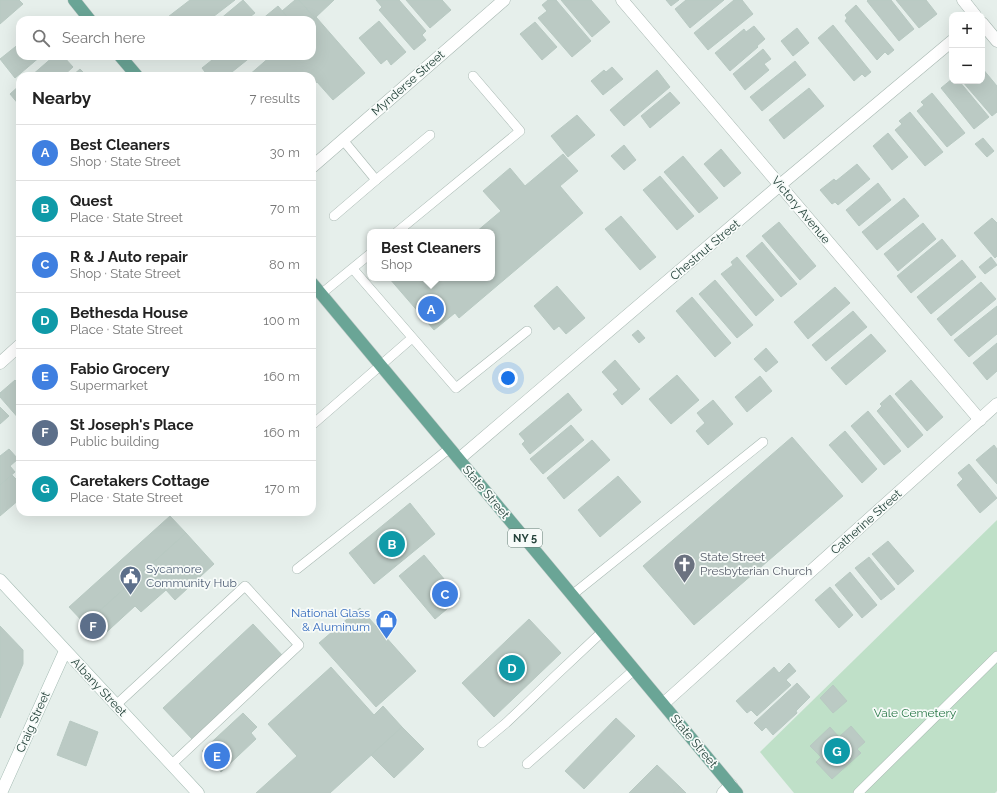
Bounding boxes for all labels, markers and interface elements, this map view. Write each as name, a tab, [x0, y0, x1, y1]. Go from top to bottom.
map controls	[949, 12, 985, 84]
button: +	[949, 12, 985, 48]
search box	[16, 16, 316, 60]
icon: search	[30, 27, 52, 49]
text: Search here	[62, 29, 145, 47]
street label: Mynderse Street	[369, 48, 447, 118]
button: −	[949, 48, 985, 84]
text: Nearby	[32, 88, 91, 108]
text: 7 results	[250, 91, 300, 106]
text: Best Cleaners	[70, 136, 170, 154]
text: A	[41, 145, 49, 160]
text: 30 m	[270, 145, 300, 160]
text: Shop · State Street	[70, 154, 181, 169]
street label: Victory Avenue	[769, 173, 833, 247]
text: Quest	[70, 192, 113, 210]
text: B	[41, 201, 49, 216]
text: 70 m	[270, 201, 300, 216]
text: Place · State Street	[70, 210, 183, 225]
street label: Chestnut Street	[667, 217, 743, 283]
popup	[367, 229, 495, 281]
text: Best Cleaners	[381, 239, 481, 257]
text: R & J Auto repair	[70, 248, 188, 266]
text: C	[41, 257, 49, 272]
text: 80 m	[269, 257, 300, 272]
text: Shop	[381, 257, 412, 272]
text: Shop · State Street	[70, 266, 181, 281]
pin: A	[418, 294, 444, 324]
text: Bethesda House	[70, 304, 188, 322]
text: D	[40, 313, 50, 328]
text: 100 m	[263, 313, 300, 328]
text: Place · State Street	[70, 322, 183, 337]
text: Fabio Grocery	[70, 360, 170, 378]
your location	[498, 368, 518, 388]
text: E	[41, 369, 49, 384]
text: 160 m	[263, 369, 300, 384]
text: Supermarket	[70, 378, 148, 393]
text: St Joseph's Place	[70, 416, 194, 434]
text: F	[41, 425, 49, 440]
text: 160 m	[263, 425, 300, 440]
text: Public building	[70, 434, 159, 449]
street label: State Street	[460, 463, 512, 521]
text: Caretakers Cottage	[70, 472, 209, 490]
text: G	[40, 481, 50, 496]
text: 170 m	[264, 481, 300, 496]
street label: Catherine Street	[828, 487, 904, 557]
text: Place · State Street	[70, 490, 183, 505]
pin: B	[379, 529, 405, 559]
road number: NY 5	[508, 529, 542, 547]
place label: State Street Presbyterian Church	[700, 550, 812, 578]
church icon: State Street Presbyterian Church	[671, 551, 697, 584]
place label: Sycamore Community Hub	[146, 562, 237, 590]
public building icon: Sycamore Community Hub	[117, 563, 143, 596]
pin: C	[432, 579, 458, 609]
place label: National Glass & Aluminum	[291, 606, 370, 634]
shop icon: National Glass & Aluminum	[373, 607, 399, 640]
pin: F	[80, 611, 106, 641]
pin: D	[499, 653, 525, 683]
street label: Albany Street	[68, 655, 130, 719]
street label: Craig Street	[13, 689, 53, 755]
park label: Vale Cemetery	[874, 706, 957, 720]
street label: State Street	[668, 712, 720, 770]
pin: G	[824, 736, 850, 766]
pin: E	[204, 741, 230, 771]

